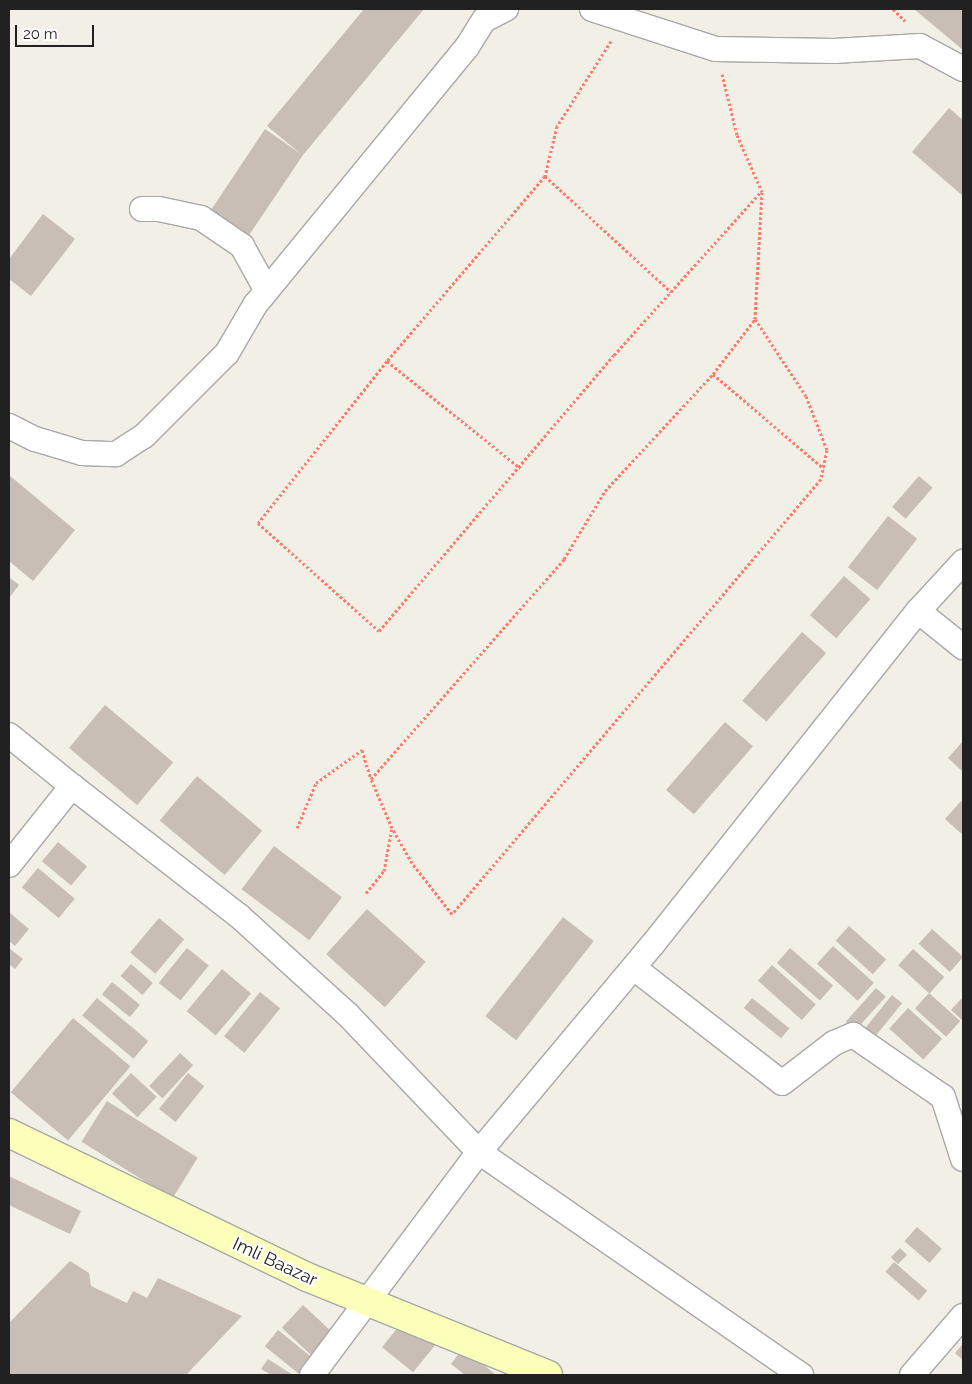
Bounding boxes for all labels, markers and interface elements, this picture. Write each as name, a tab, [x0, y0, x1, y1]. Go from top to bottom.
scale bar	[18, 15, 96, 47]
text: 20 m	[23, 25, 58, 43]
street label: Imli Baazar	[229, 1233, 321, 1291]

